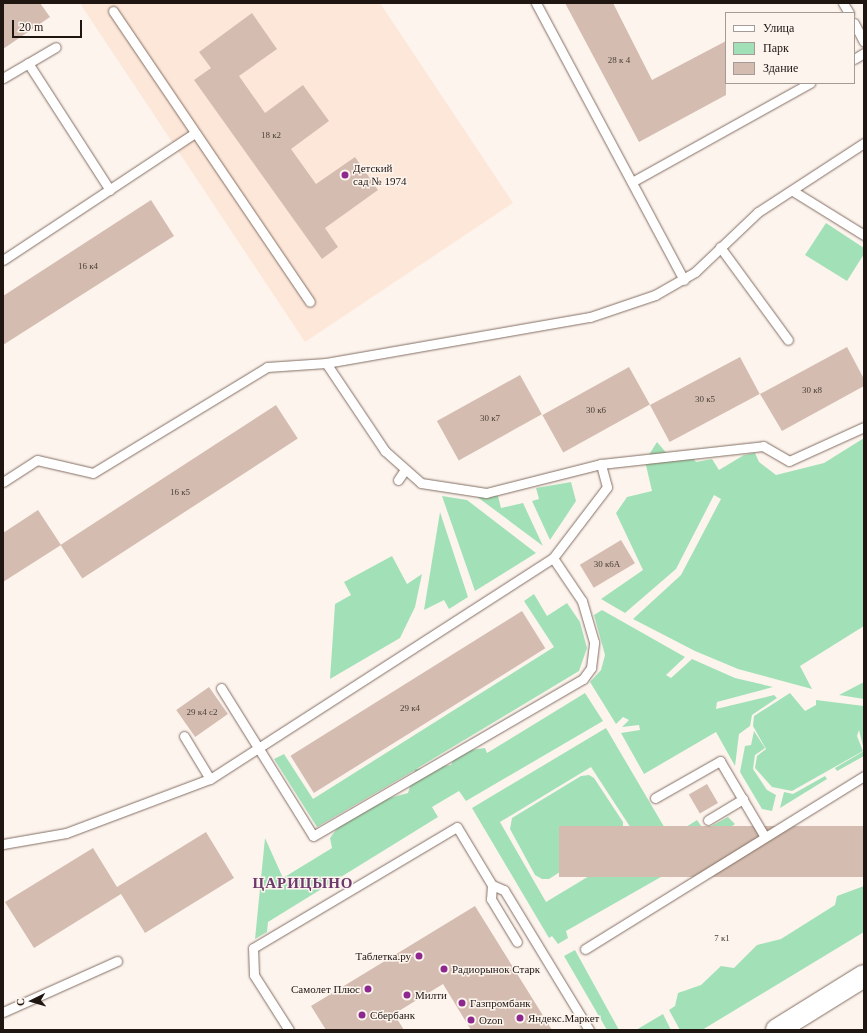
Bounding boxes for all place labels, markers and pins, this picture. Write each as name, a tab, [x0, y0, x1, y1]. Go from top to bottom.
place label: Детский сад № 1974	[353, 162, 406, 188]
marker: Детский сад № 1974	[340, 170, 350, 180]
place label: Таблетка.ру	[356, 949, 411, 963]
marker: Таблетка.ру	[414, 951, 424, 961]
place label: Радиорынок Старк	[452, 962, 540, 976]
marker: Радиорынок Старк	[439, 964, 449, 974]
place label: Самолет Плюс	[291, 982, 360, 996]
marker: Самолет Плюс	[363, 984, 373, 994]
place label: Милти	[415, 988, 447, 1002]
marker: Милти	[402, 990, 412, 1000]
place label: Газпромбанк	[470, 996, 531, 1010]
marker: Газпромбанк	[457, 998, 467, 1008]
place label: Сбербанк	[370, 1008, 415, 1022]
marker: Сбербанк	[357, 1010, 367, 1020]
place label: Яндекс.Маркет	[528, 1011, 599, 1025]
place label: Ozon	[479, 1013, 503, 1027]
marker: Яндекс.Маркет	[515, 1013, 525, 1023]
marker: Ozon	[466, 1015, 476, 1025]

